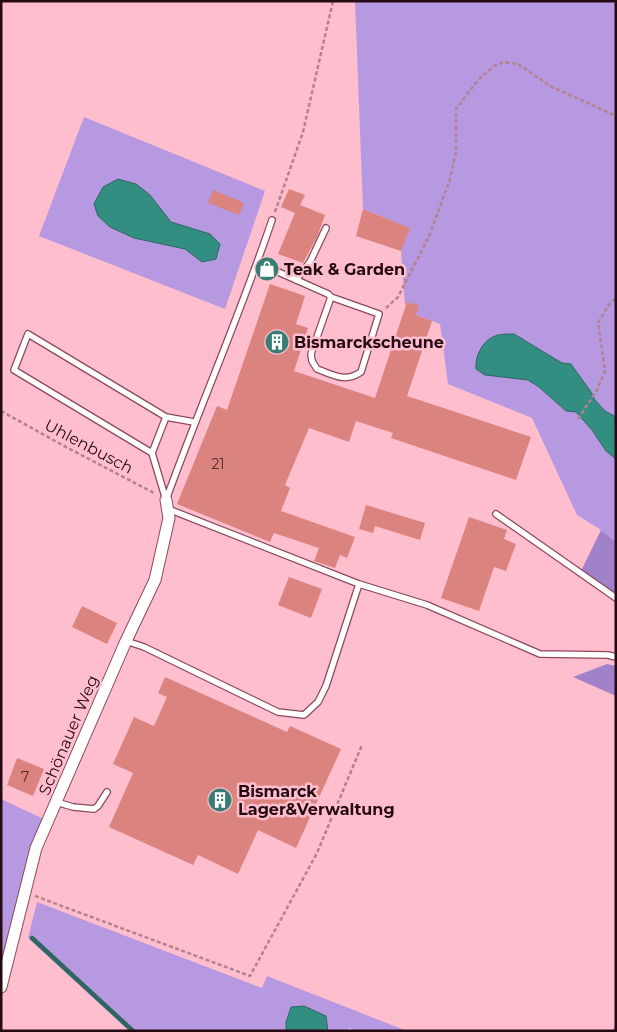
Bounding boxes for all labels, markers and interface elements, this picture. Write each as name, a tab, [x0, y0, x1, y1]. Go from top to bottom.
shop icon: Teak & Garden	[254, 256, 280, 282]
place label: Teak & Garden	[284, 260, 405, 279]
building icon: Bismarckscheune	[264, 329, 290, 355]
place label: Bismarckscheune	[294, 333, 444, 352]
street label: Uhlenbusch	[41, 415, 136, 478]
house number: 21	[211, 455, 225, 473]
street label: Schönauer Weg	[35, 672, 102, 798]
house number: 7	[21, 768, 29, 786]
place label: Bismarck Lager&Verwaltung	[238, 782, 395, 819]
building icon: Bismarck Lager&Verwaltung	[207, 787, 233, 813]

